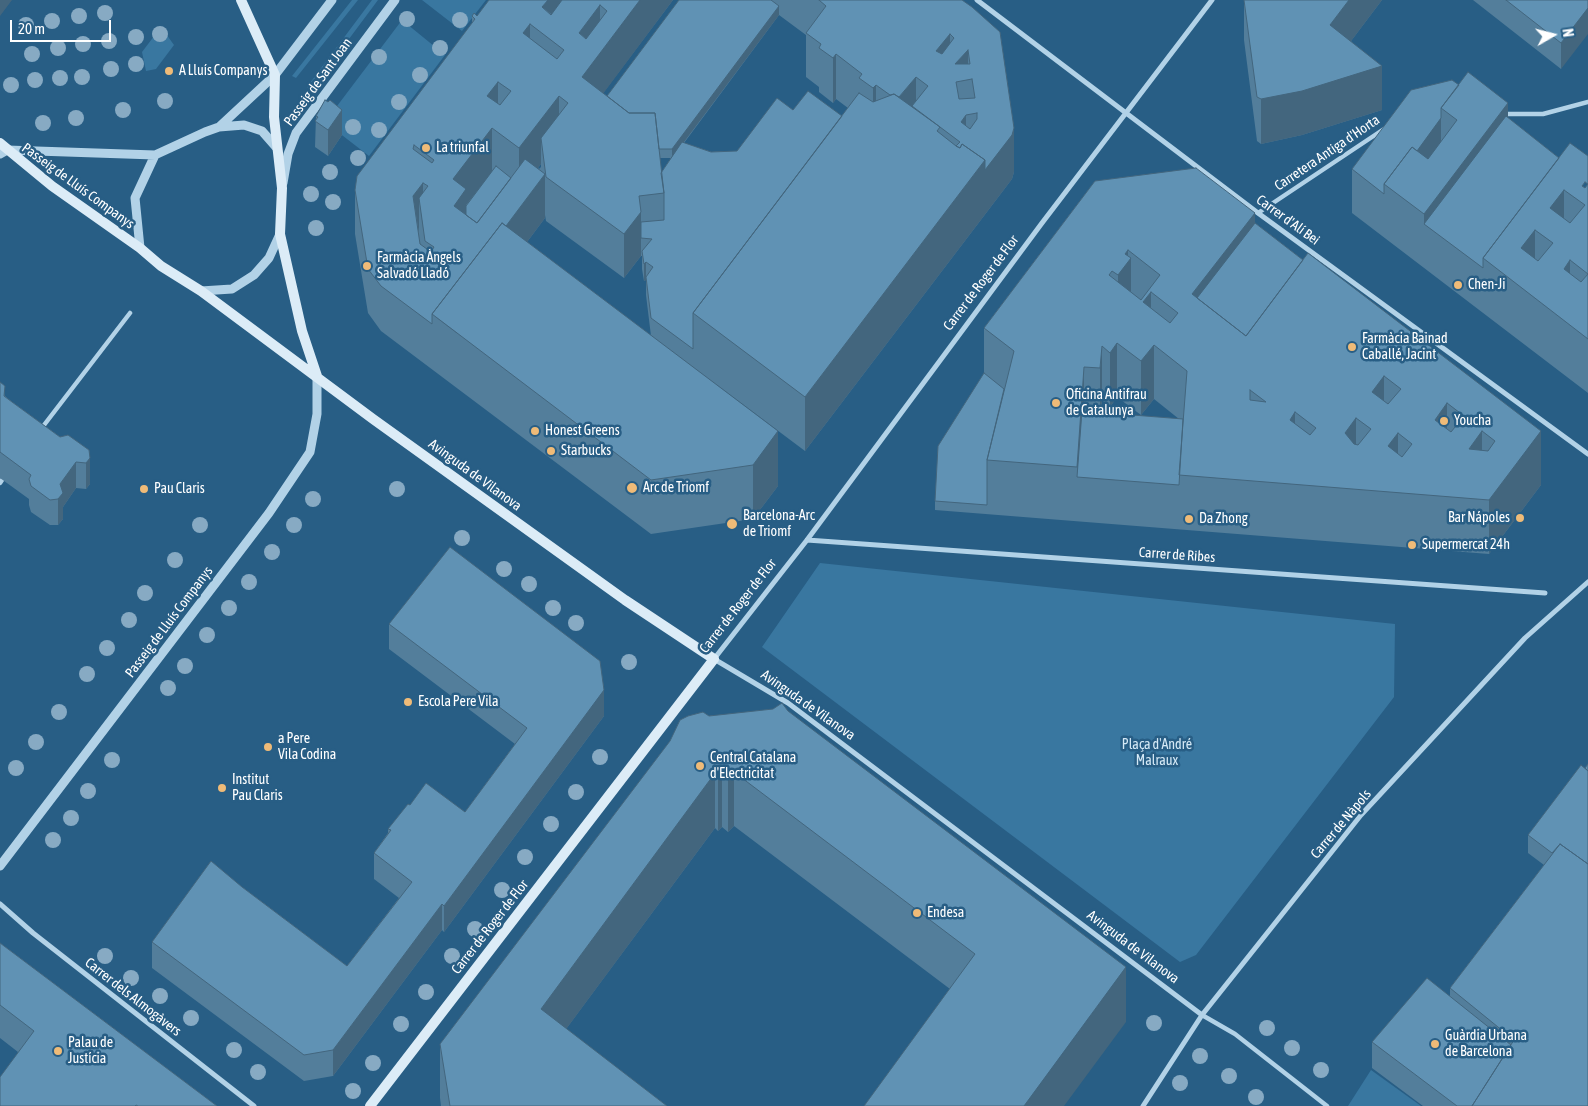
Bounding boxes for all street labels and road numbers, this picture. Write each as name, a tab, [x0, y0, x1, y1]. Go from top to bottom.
street label: Passeig de Sant Joan	[280, 35, 356, 129]
street label: Carretera Antiga d'Horta	[1271, 112, 1383, 194]
street label: Passeig de Lluís Companys	[18, 140, 138, 232]
street label: Carrer d'Alí Bei	[1253, 191, 1323, 249]
street label: Carrer de Roger de Flor	[940, 232, 1022, 334]
street label: Avinguda de Vilanova	[425, 436, 525, 514]
street label: Carrer de Ribes	[1138, 544, 1216, 566]
street label: Carrer de Roger de Flor	[696, 556, 780, 656]
street label: Passeig de Lluís Companys	[122, 563, 216, 681]
street label: Avinguda de Vilanova	[758, 666, 858, 744]
street label: Carrer de Nàpols	[1307, 786, 1375, 862]
street label: Carrer de Roger de Flor	[448, 877, 532, 977]
street label: Avinguda de Vilanova	[1084, 907, 1182, 987]
street label: Carrer dels Almogàvers	[82, 954, 184, 1040]

